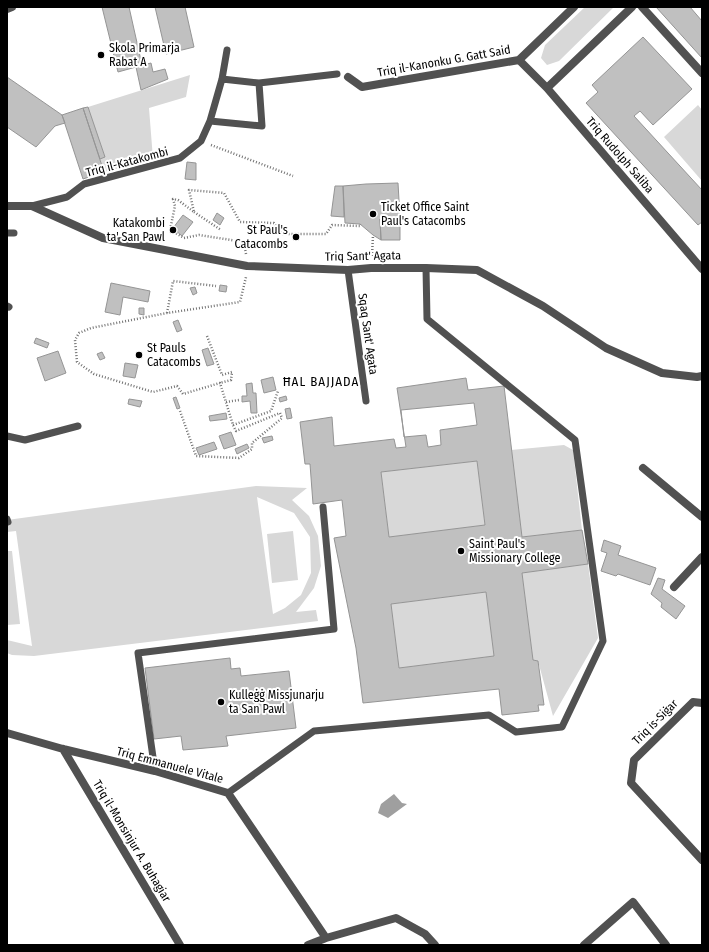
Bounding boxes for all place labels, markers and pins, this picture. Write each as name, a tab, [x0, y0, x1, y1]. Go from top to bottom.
place label: Skola Primarja Rabat A	[109, 41, 180, 69]
marker: Skola Primarja Rabat A	[96, 50, 106, 60]
place label: Ticket Office Saint Paul's Catacombs	[381, 200, 469, 228]
marker: Ticket Office Saint Paul's Catacombs	[368, 209, 378, 219]
place label: Katakombi ta' San Pawl	[107, 216, 165, 244]
place label: St Paul's Catacombs	[234, 223, 288, 251]
marker: Katakombi ta' San Pawl	[168, 225, 178, 235]
marker: St Paul's Catacombs	[291, 232, 301, 242]
place label: St Pauls Catacombs	[147, 341, 201, 369]
marker: St Pauls Catacombs	[134, 350, 144, 360]
place label: Saint Paul's Missionary College	[469, 537, 560, 565]
marker: Saint Paul's Missionary College	[456, 546, 466, 556]
place label: Kulleġġ Missjunarju ta San Pawl	[229, 688, 324, 716]
marker: Kulleġġ Missjunarju ta San Pawl	[216, 697, 226, 707]

